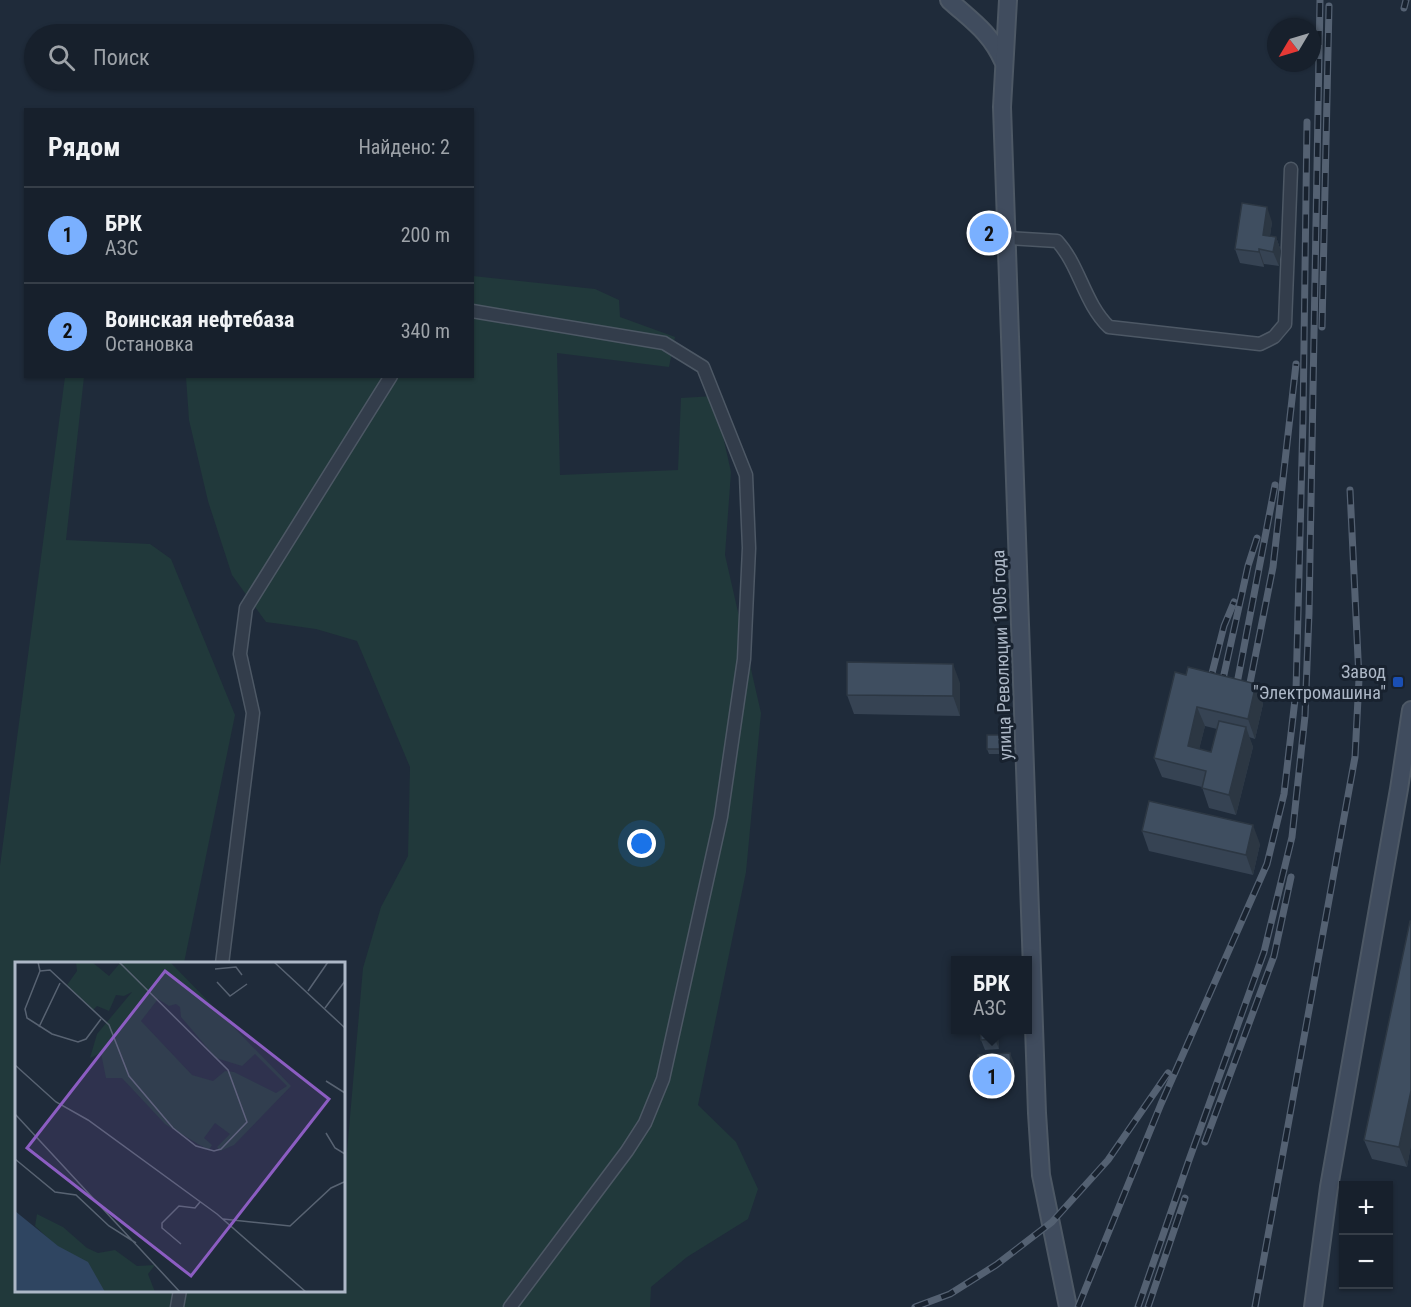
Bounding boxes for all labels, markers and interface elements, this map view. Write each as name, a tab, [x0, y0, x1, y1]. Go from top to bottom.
north arrow	[1267, 18, 1321, 72]
search box	[24, 24, 474, 90]
icon: search	[45, 41, 78, 74]
text: Поиск	[93, 45, 150, 70]
text: Рядом	[48, 132, 120, 162]
text: Найдено: 2	[358, 135, 450, 159]
pin: 2	[970, 210, 1008, 256]
text: БРК	[105, 211, 142, 236]
text: 1	[62, 223, 73, 247]
text: 200 m	[401, 223, 450, 247]
text: АЗС	[105, 236, 138, 260]
text: Воинская нефтебаза	[105, 307, 294, 332]
text: 2	[62, 319, 73, 343]
text: 340 m	[401, 319, 450, 343]
text: Остановка	[105, 332, 194, 356]
street label: улица Революции 1905 года	[987, 549, 1016, 761]
place label: Завод "Электромашина"	[1253, 661, 1386, 703]
marker: Завод "Электромашина"	[1391, 675, 1405, 689]
your location	[627, 829, 656, 858]
popup	[951, 956, 1032, 1034]
inset map	[15, 962, 345, 1292]
text: БРК	[973, 971, 1010, 996]
text: АЗС	[973, 996, 1006, 1020]
pin: 1	[972, 1054, 1012, 1098]
map controls	[1339, 1181, 1393, 1289]
button: +	[1339, 1181, 1393, 1235]
button: −	[1339, 1235, 1393, 1289]

